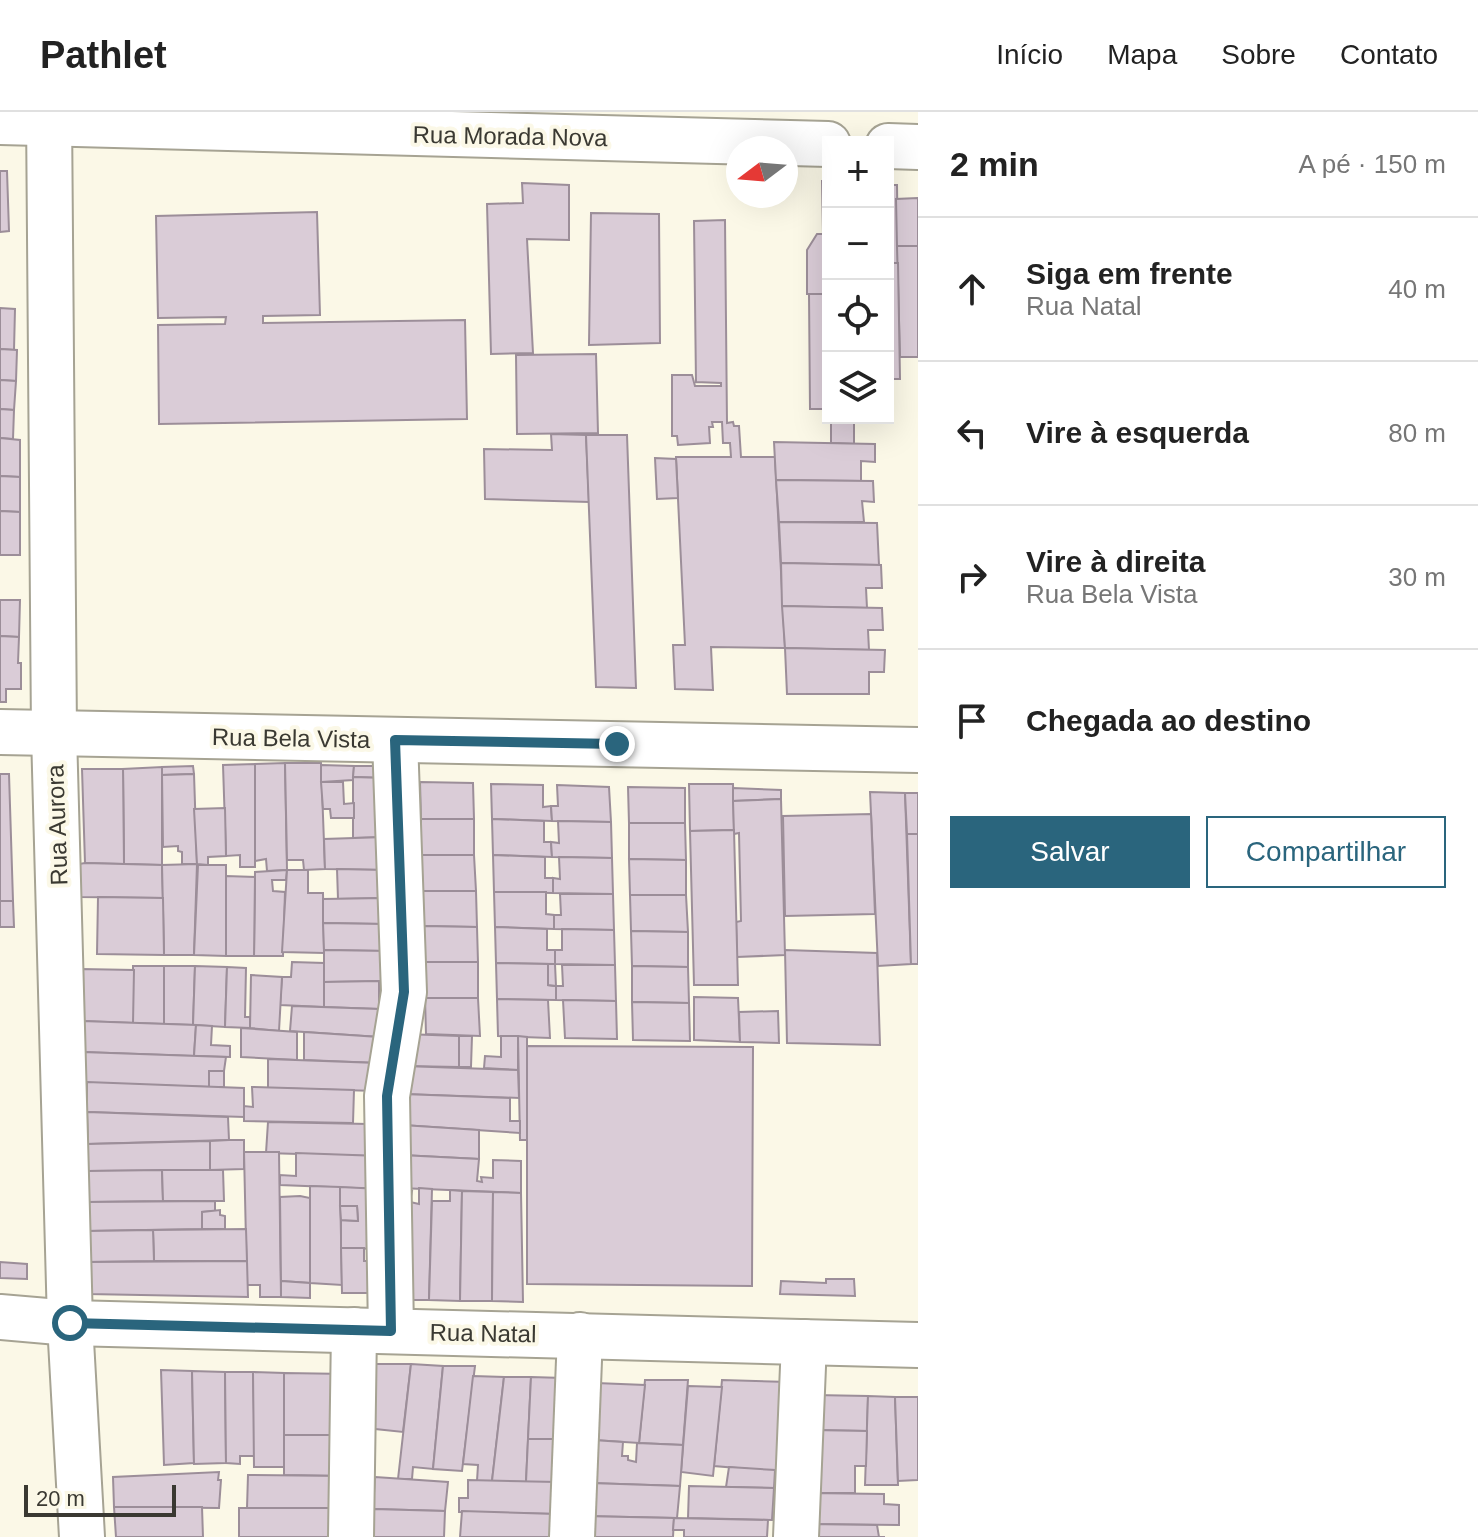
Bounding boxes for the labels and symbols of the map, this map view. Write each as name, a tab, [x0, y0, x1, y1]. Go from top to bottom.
street label: Rua Morada Nova	[412, 121, 608, 151]
north arrow	[726, 136, 798, 208]
street label: Rua Bela Vista	[212, 723, 371, 753]
route end	[599, 726, 635, 762]
street label: Rua Aurora	[41, 763, 73, 886]
route start	[52, 1305, 88, 1341]
street label: Rua Natal	[429, 1319, 537, 1347]
scale bar	[24, 1481, 176, 1517]

